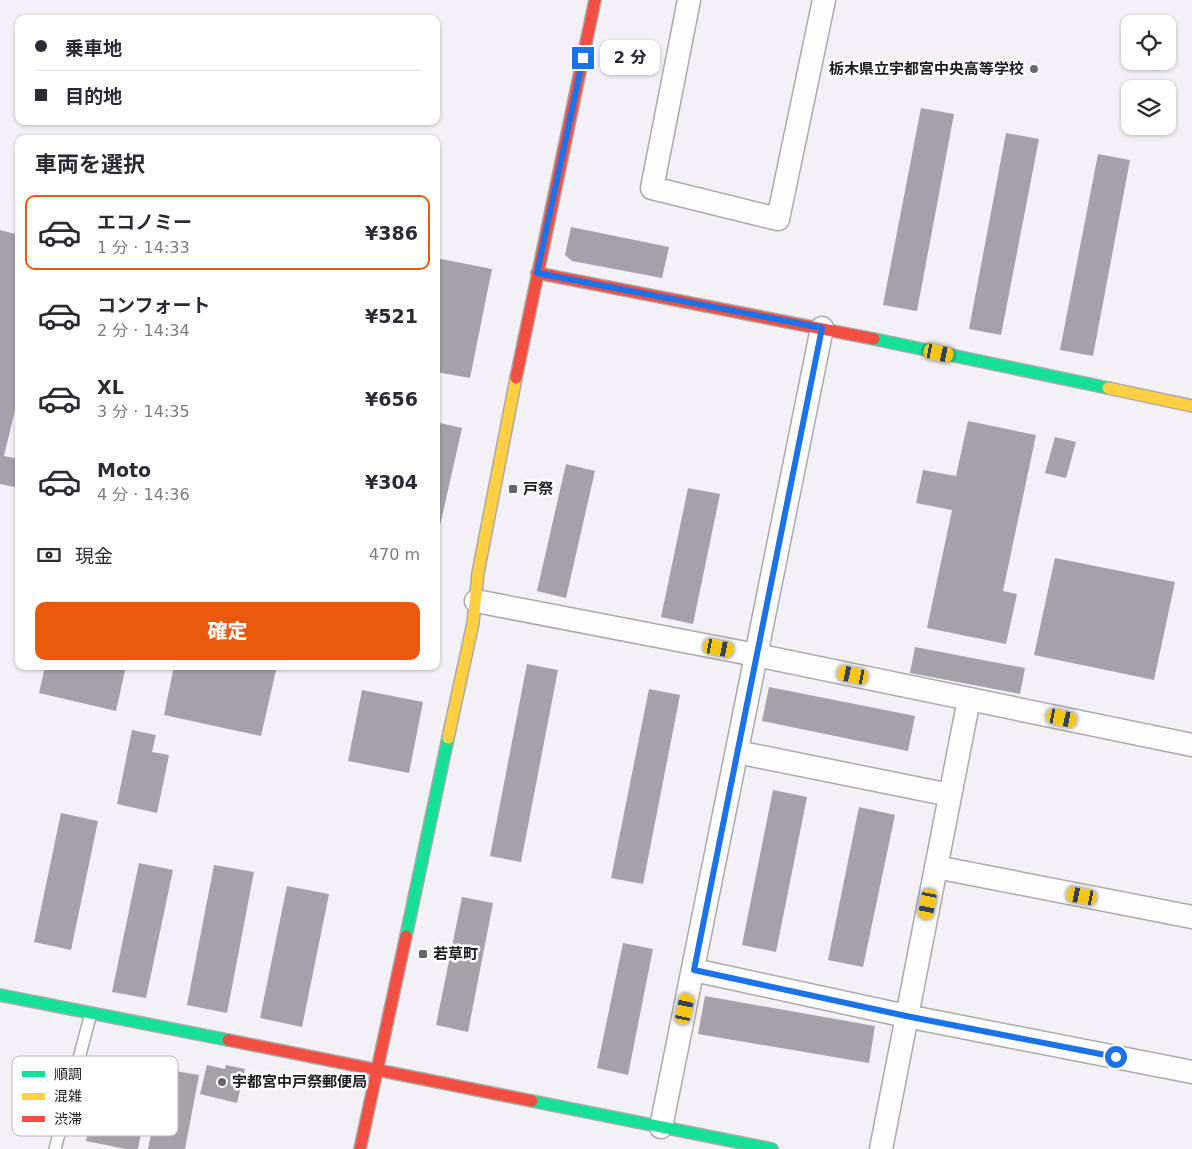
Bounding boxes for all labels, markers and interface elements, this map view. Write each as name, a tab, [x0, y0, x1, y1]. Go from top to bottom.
map controls	[1121, 15, 1176, 135]
button: locate	[1121, 15, 1176, 70]
text: 乗車地	[65, 37, 122, 59]
callout: 2 分	[600, 40, 660, 76]
route end	[572, 47, 594, 69]
text: 2 分	[614, 48, 646, 67]
place label: 栃木県立宇都宮中央高等学校	[829, 60, 1024, 78]
marker: 栃木県立宇都宮中央高等学校	[1028, 63, 1040, 75]
button: layers	[1121, 80, 1176, 135]
text: 目的地	[65, 85, 122, 107]
text: 車両を選択	[35, 152, 145, 177]
icon: car	[37, 210, 82, 255]
text: エコノミー	[97, 211, 192, 233]
text: ¥386	[365, 222, 418, 244]
text: 1 分 · 14:33	[97, 238, 190, 257]
icon: car	[37, 293, 82, 338]
text: コンフォート	[97, 294, 210, 316]
text: ¥521	[365, 305, 418, 327]
text: 2 分 · 14:34	[97, 321, 190, 340]
car	[922, 343, 955, 363]
icon: car	[37, 376, 82, 421]
text: XL	[97, 376, 124, 398]
text: ¥656	[365, 388, 418, 410]
text: 3 分 · 14:35	[97, 402, 190, 421]
icon: car	[37, 459, 82, 504]
text: Moto	[97, 459, 151, 481]
text: ¥304	[365, 471, 418, 493]
place label: 戸祭	[523, 480, 553, 498]
marker: 戸祭	[507, 483, 519, 495]
text: 4 分 · 14:36	[97, 485, 190, 504]
icon: cash	[35, 541, 63, 569]
text: 現金	[75, 545, 113, 567]
text: 470 m	[369, 545, 420, 564]
button: 確定	[35, 602, 420, 660]
car	[702, 638, 735, 658]
car	[836, 665, 869, 685]
car	[1045, 708, 1078, 728]
car	[1065, 886, 1098, 906]
car	[917, 888, 938, 920]
place label: 若草町	[433, 945, 478, 963]
marker: 若草町	[417, 948, 429, 960]
car	[674, 993, 695, 1025]
route start	[1105, 1046, 1127, 1068]
legend	[12, 1056, 178, 1136]
text: 順調	[54, 1066, 82, 1082]
place label: 宇都宮中戸祭郵便局	[232, 1073, 367, 1091]
marker: 宇都宮中戸祭郵便局	[216, 1076, 228, 1088]
text: 混雑	[54, 1088, 82, 1104]
text: 渋滞	[54, 1111, 82, 1127]

